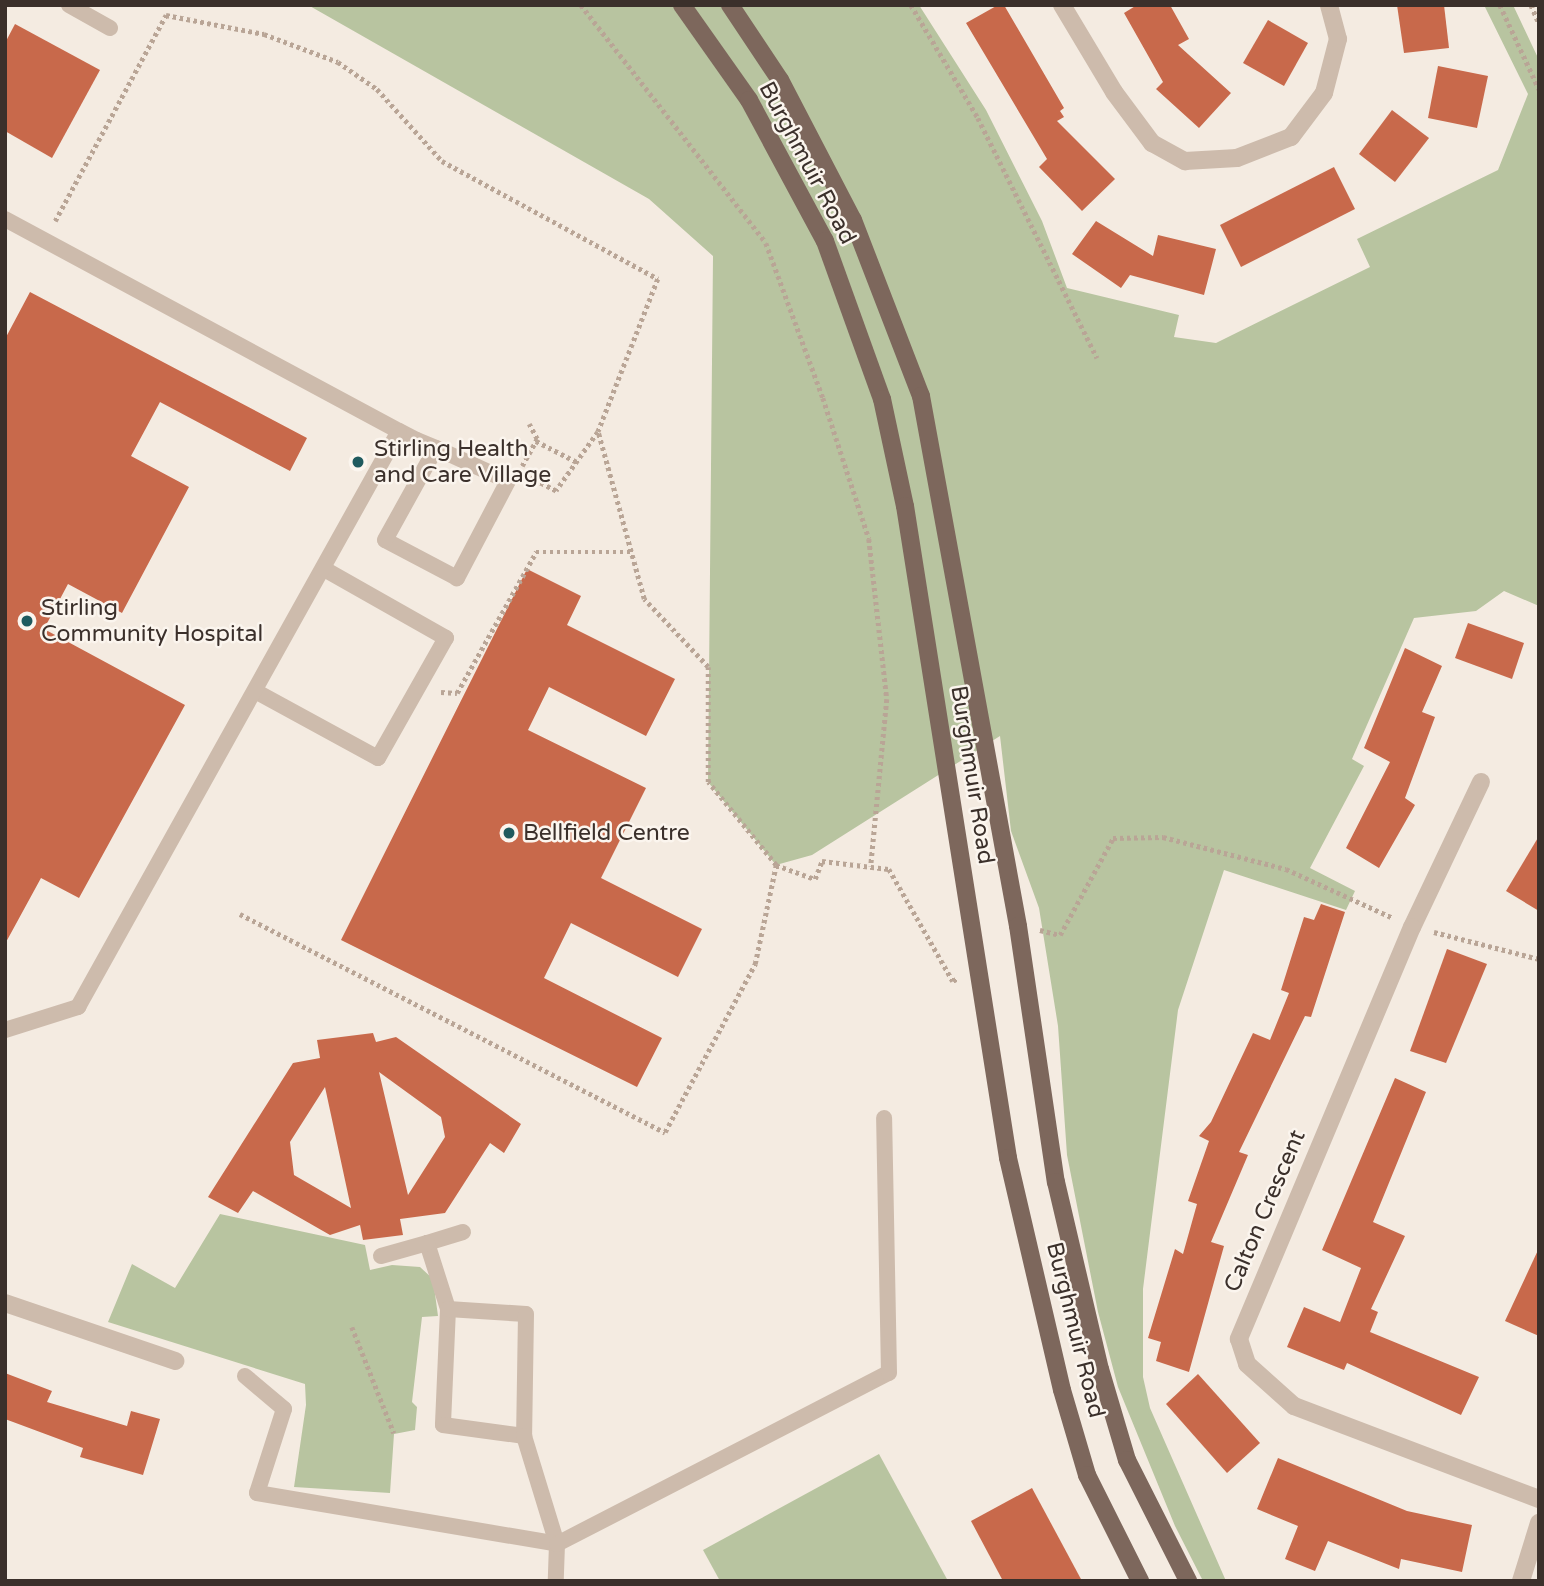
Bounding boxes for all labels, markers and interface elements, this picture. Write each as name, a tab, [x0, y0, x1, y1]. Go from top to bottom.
street label: Burghmuir Road	[753, 77, 861, 249]
place label: Stirling Health and Care Village	[374, 435, 551, 489]
marker: Stirling Health and Care Village	[348, 452, 368, 472]
place label: Stirling Community Hospital	[41, 594, 263, 648]
marker: Stirling Community Hospital	[19, 613, 35, 629]
street label: Burghmuir Road	[944, 684, 1000, 866]
place label: Bellfield Centre	[523, 819, 690, 847]
marker: Bellfield Centre	[501, 825, 517, 841]
street label: Calton Crescent	[1218, 1126, 1312, 1296]
street label: Burghmuir Road	[1040, 1239, 1110, 1421]

